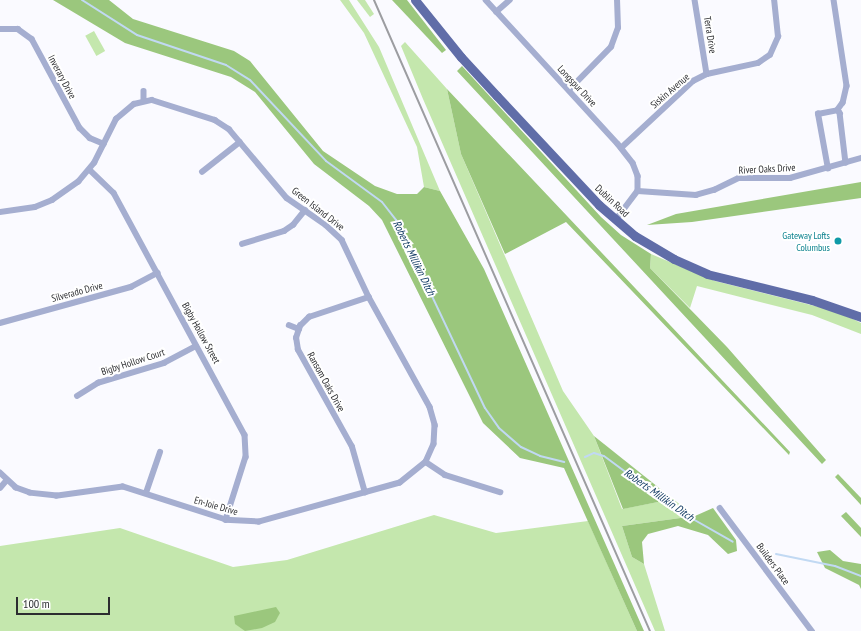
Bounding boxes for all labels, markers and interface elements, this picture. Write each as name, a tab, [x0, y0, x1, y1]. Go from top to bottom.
street label: Terra Drive	[701, 16, 719, 54]
street label: Inverary Drive	[45, 53, 79, 101]
street label: Longspur Drive	[555, 63, 599, 109]
street label: Siskin Avenue	[648, 71, 692, 111]
street label: River Oaks Drive	[738, 162, 796, 176]
street label: Dublin Road	[593, 182, 631, 220]
street label: Green Island Drive	[289, 185, 347, 233]
water label: Roberts Millikin Ditch	[390, 218, 438, 298]
place label: Gateway Lofts Columbus	[782, 229, 830, 252]
marker: Gateway Lofts Columbus	[833, 236, 843, 246]
street label: Silverado Drive	[50, 279, 104, 305]
street label: Bigby Hollow Street	[179, 300, 223, 366]
street label: Bigby Hollow Court	[99, 346, 167, 378]
street label: Ransom Oaks Drive	[305, 350, 347, 414]
water label: Roberts Millikin Ditch	[622, 466, 696, 524]
street label: En-Joie Drive	[193, 494, 239, 518]
street label: Builders Place	[754, 541, 792, 587]
scale bar	[18, 589, 112, 615]
text: 100 m	[23, 596, 50, 611]

